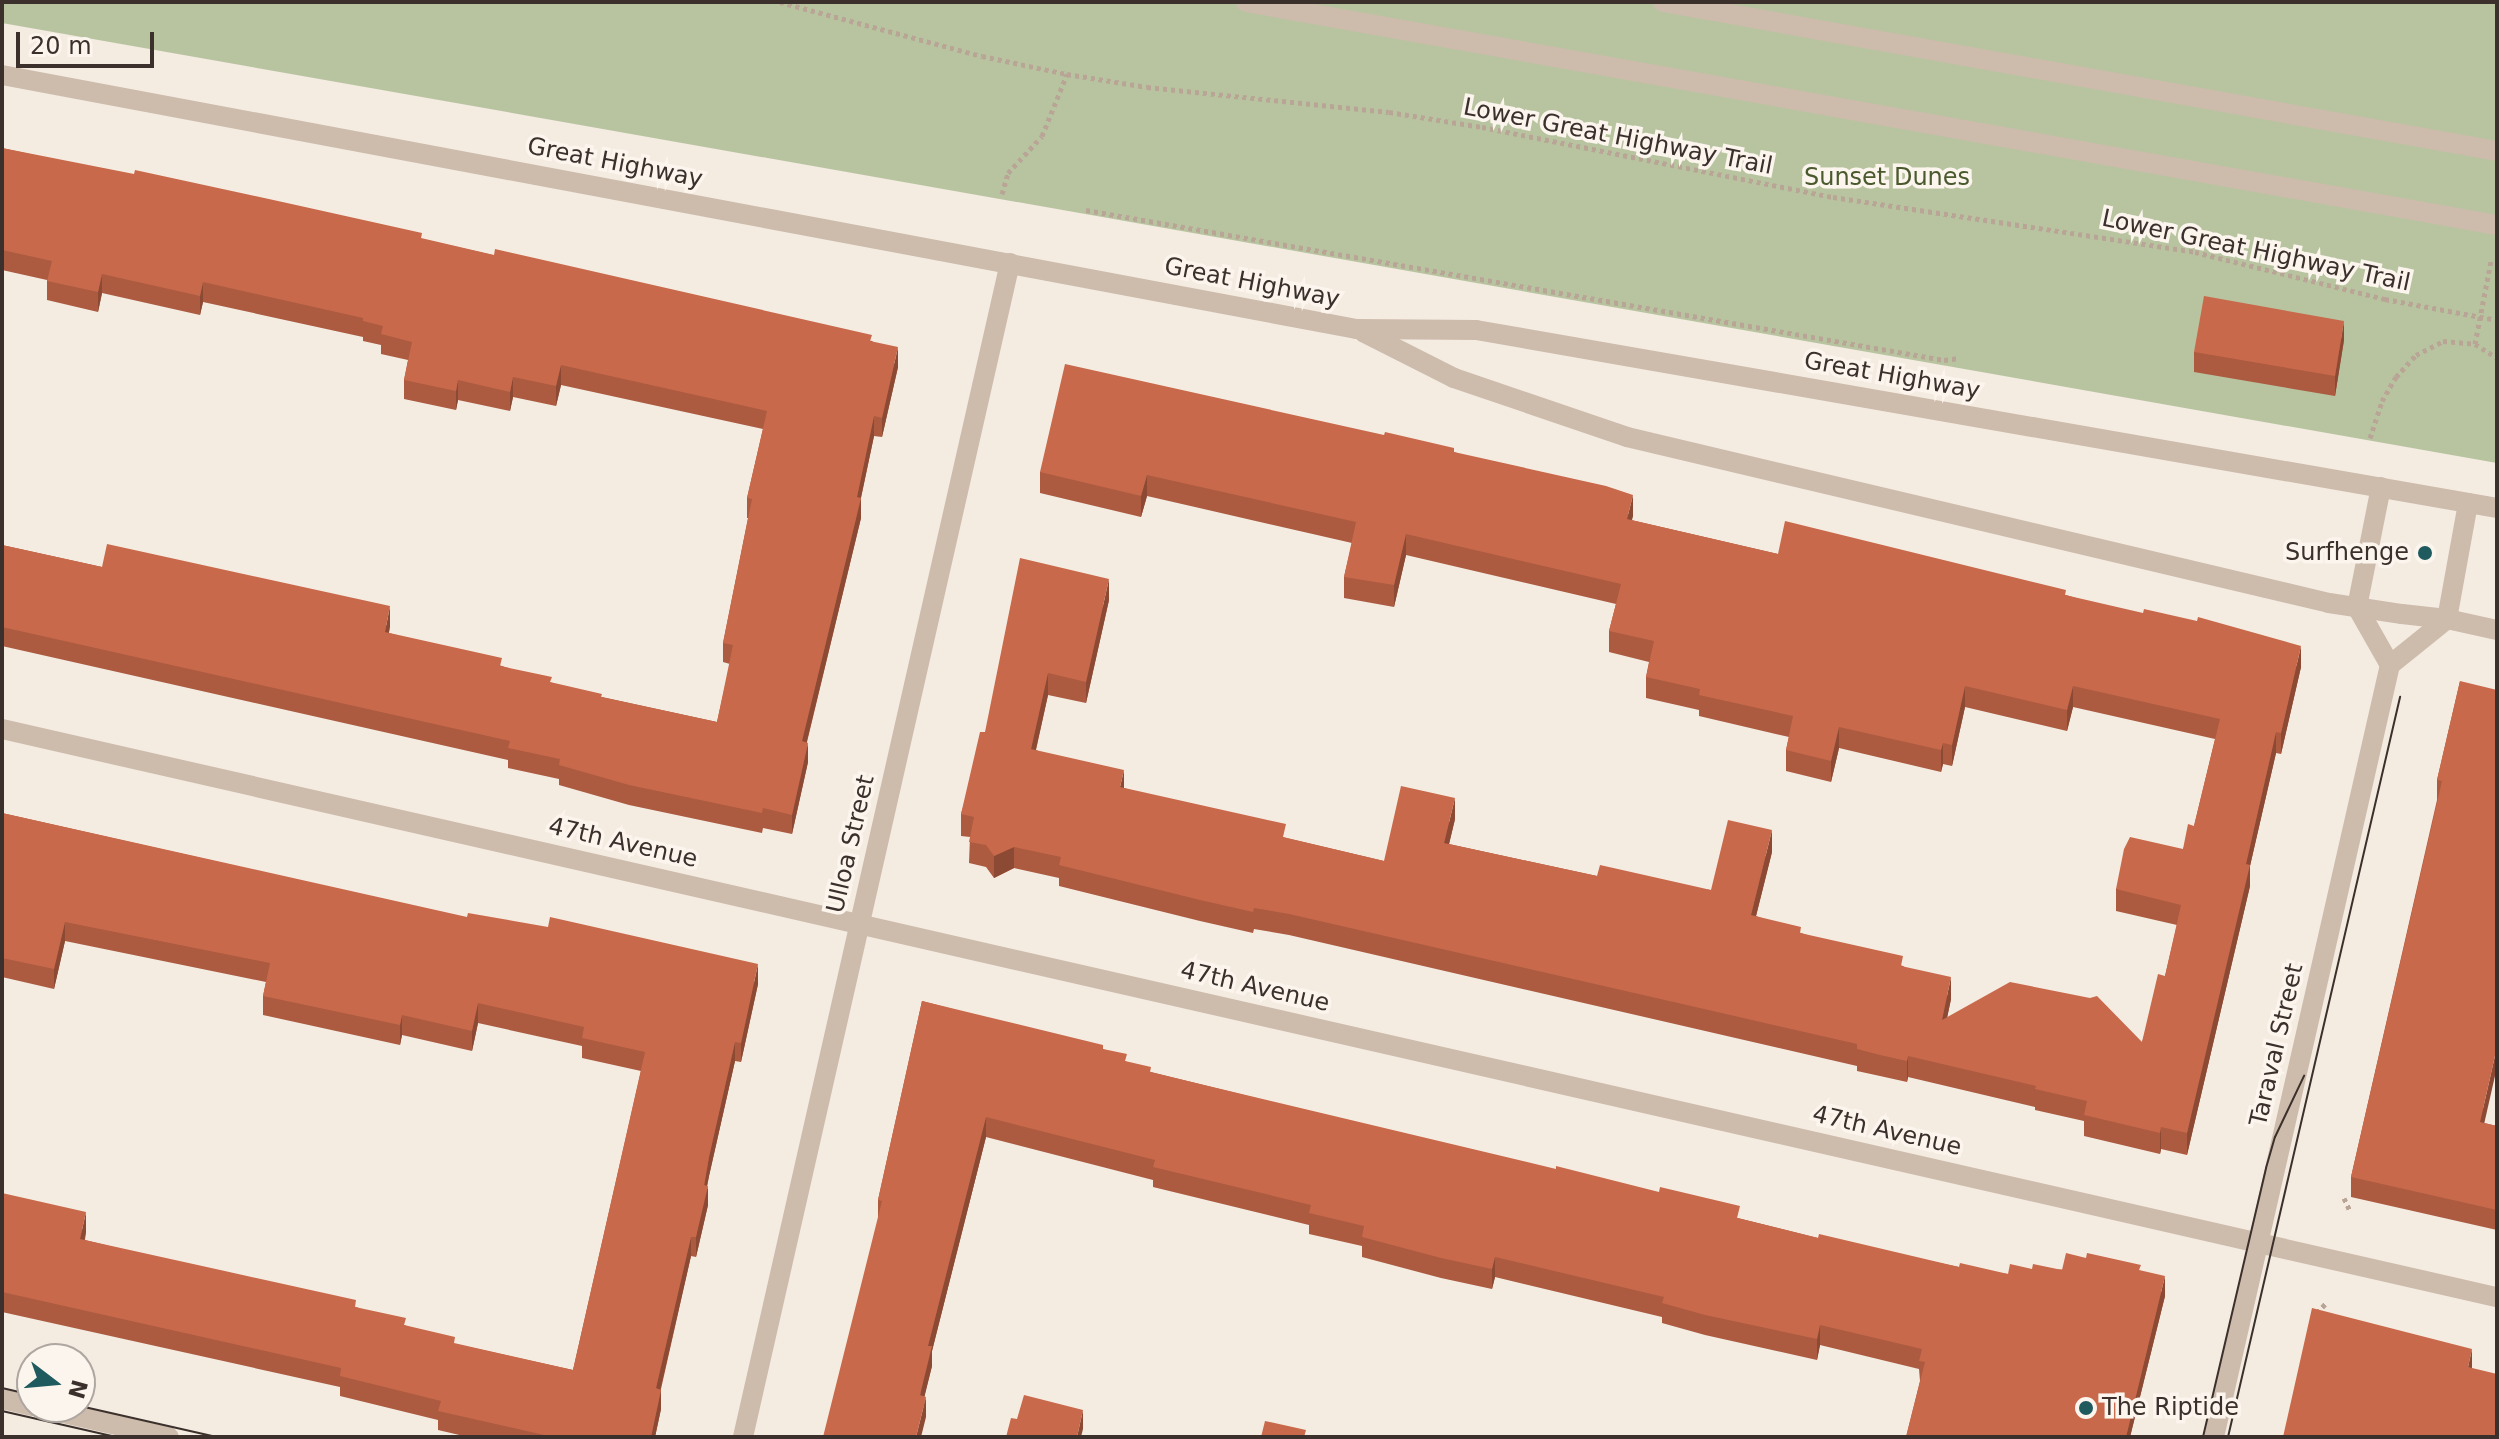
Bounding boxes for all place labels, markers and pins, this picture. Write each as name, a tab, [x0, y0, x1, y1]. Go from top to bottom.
place label: Surfhenge	[2285, 539, 2409, 567]
marker: Surfhenge	[2416, 544, 2434, 562]
place label: The Riptide	[2102, 1394, 2239, 1422]
marker: The Riptide	[2077, 1399, 2095, 1417]

